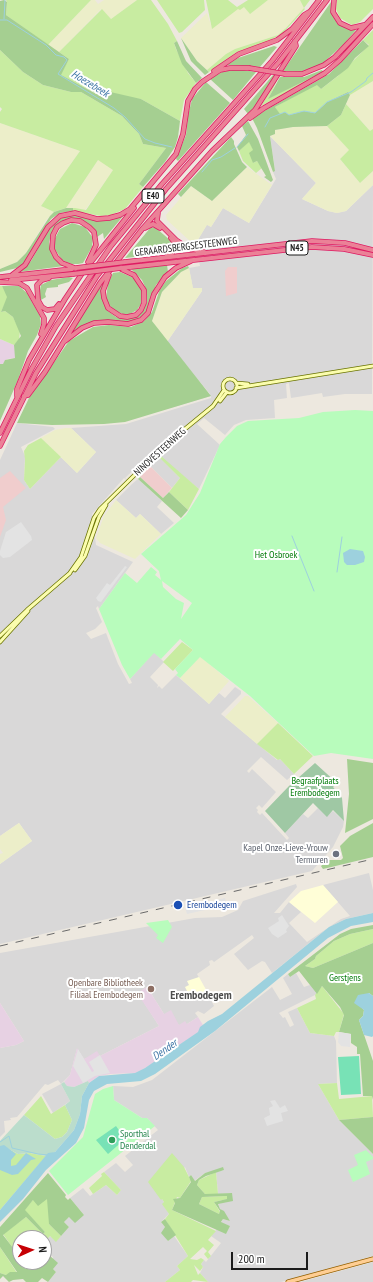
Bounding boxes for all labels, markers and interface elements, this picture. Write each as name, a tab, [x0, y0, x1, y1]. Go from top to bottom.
water label: Hoezebeek	[69, 68, 111, 100]
road number: E40	[142, 189, 164, 203]
street label: GERAARDSBERGSESTEENWEG	[134, 235, 238, 259]
road number: N45	[286, 241, 308, 255]
street label: NINOVESTEENWEG	[131, 425, 189, 479]
park label: Het Osbroek	[255, 549, 297, 561]
park label: Begraafplaats Erembodegem	[290, 775, 340, 798]
place label: Kapel Onze-Lieve-Vrouw Termuren	[243, 842, 328, 866]
marker: Kapel Onze-Lieve-Vrouw Termuren	[331, 849, 341, 859]
marker: Erembodegem	[172, 899, 184, 911]
place label: Erembodegem	[187, 899, 237, 911]
park label: Gerstjens	[329, 972, 361, 984]
place label: Openbare Bibliotheek Filiaal Erembodegem	[68, 977, 143, 1000]
marker: Openbare Bibliotheek Filiaal Erembodegem	[146, 984, 156, 994]
district label: Erembodegem	[170, 989, 232, 1003]
water label: Dender	[150, 1037, 180, 1063]
place label: Sporthal Denderdal	[120, 1128, 156, 1152]
marker: Sporthal Denderdal	[107, 1135, 117, 1145]
north arrow	[12, 1230, 52, 1270]
scale bar	[233, 1244, 310, 1270]
text: N	[36, 1246, 50, 1253]
text: 200 m	[238, 1251, 265, 1266]

